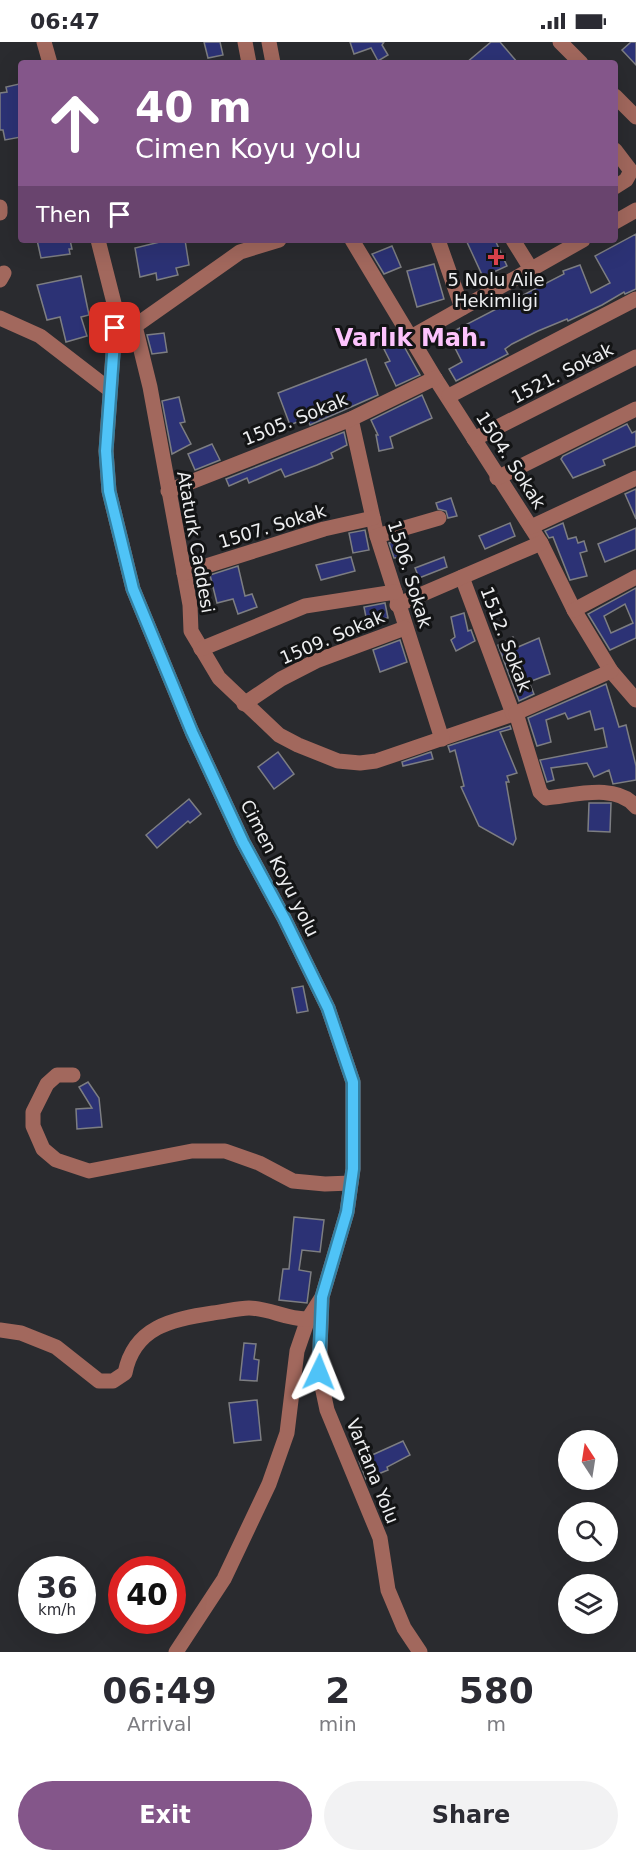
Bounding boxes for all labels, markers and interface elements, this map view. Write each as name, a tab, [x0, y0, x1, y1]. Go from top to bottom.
text: 06:47	[30, 9, 100, 34]
text: 40 m	[135, 83, 252, 132]
icon: ahead	[36, 84, 114, 162]
text: Cimen Koyu yolu	[135, 133, 362, 164]
icon: arrive	[103, 198, 136, 231]
text: Then	[36, 202, 91, 227]
marker: 5 Nolu Aile Hekimligi	[487, 248, 505, 266]
place label: 5 Nolu Aile Hekimligi	[447, 269, 545, 311]
pin	[89, 302, 140, 353]
icon: arrive	[98, 311, 131, 344]
district label: Varlık Mah.	[335, 324, 487, 352]
street label: 1521. Sokak	[508, 338, 617, 408]
street label: 1505. Sokak	[239, 388, 351, 450]
street label: 1504. Sokak	[472, 408, 550, 513]
street label: Ataturk Caddesi	[173, 469, 219, 615]
street label: 1507. Sokak	[216, 500, 329, 552]
street label: 1506. Sokak	[384, 518, 436, 631]
street label: 1512. Sokak	[476, 583, 536, 695]
street label: 1509. Sokak	[277, 605, 388, 668]
street label: Cimen Koyu yolu	[236, 796, 324, 940]
position arrow	[287, 1340, 351, 1404]
street label: Vartana Yolu	[342, 1415, 404, 1527]
north arrow	[558, 1430, 618, 1490]
map controls	[558, 1430, 618, 1634]
button: search	[558, 1502, 618, 1562]
speed limit sign: 40	[108, 1556, 186, 1634]
text: 36	[36, 1570, 78, 1605]
button: layers	[558, 1574, 618, 1634]
text: km/h	[38, 1601, 76, 1619]
text: 06:49	[102, 1670, 217, 1711]
text: 2	[325, 1670, 350, 1711]
text: 580	[459, 1670, 534, 1711]
text: Arrival	[127, 1712, 192, 1736]
text: min	[319, 1712, 357, 1736]
text: m	[487, 1712, 506, 1736]
button: Exit	[18, 1781, 312, 1850]
button: Share	[324, 1781, 618, 1850]

